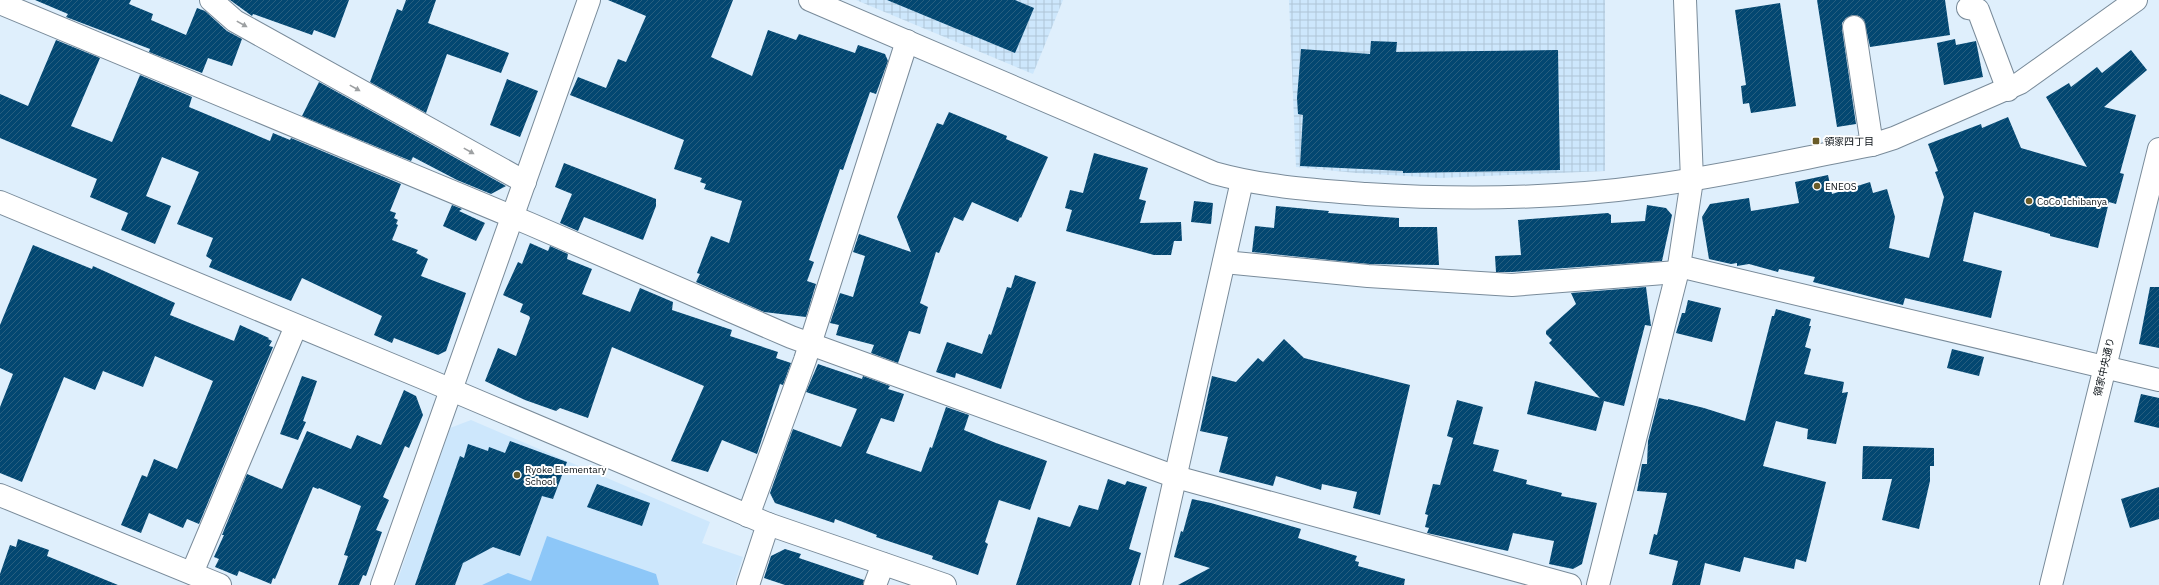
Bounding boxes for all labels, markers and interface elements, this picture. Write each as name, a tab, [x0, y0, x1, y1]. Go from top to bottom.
one-way arrow	[236, 21, 248, 28]
one-way arrow	[349, 84, 361, 91]
place label: 領家四丁目	[1824, 135, 1874, 148]
marker: 領家四丁目	[1811, 136, 1821, 146]
one-way arrow	[463, 148, 475, 154]
place label: ENEOS	[1825, 180, 1857, 193]
marker: ENEOS	[1812, 181, 1822, 191]
place label: CoCo Ichibanya	[2037, 195, 2108, 208]
marker: CoCo Ichibanya	[2024, 196, 2034, 206]
street label: 領家中央通り	[2091, 336, 2117, 398]
place label: Ryoke Elementary School	[525, 463, 606, 488]
marker: Ryoke Elementary School	[512, 470, 522, 480]

